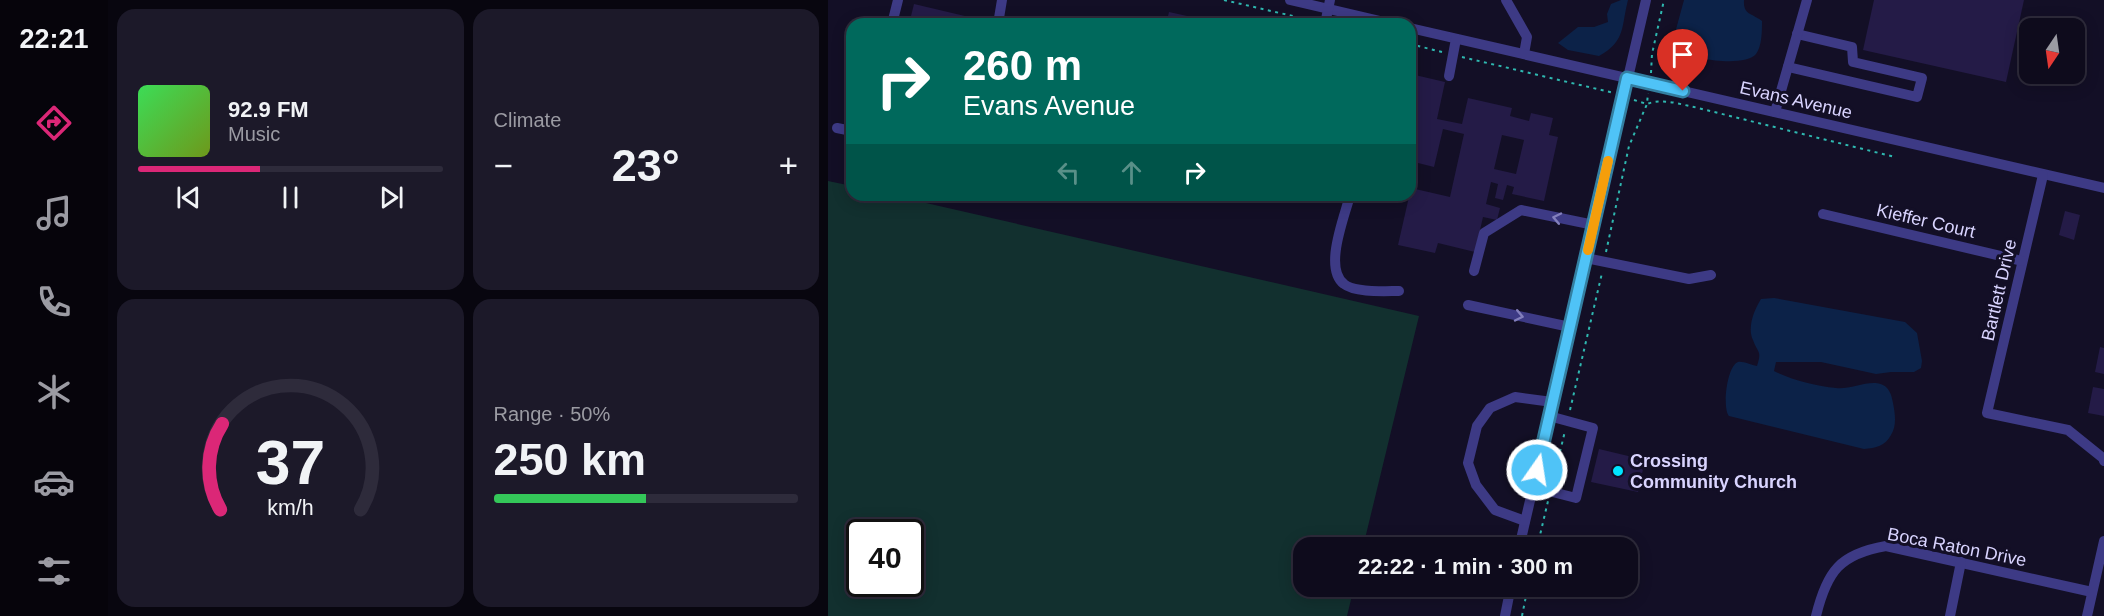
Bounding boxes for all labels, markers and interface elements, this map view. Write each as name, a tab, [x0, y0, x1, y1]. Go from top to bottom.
north arrow	[2019, 18, 2085, 84]
map controls	[2019, 18, 2085, 84]
text: 22:21	[19, 24, 89, 54]
pin	[1657, 29, 1708, 91]
icon: arrive	[1666, 38, 1699, 71]
icon: right	[864, 42, 942, 120]
text: 260 m	[963, 42, 1082, 89]
street label: Evans Avenue	[1738, 77, 1854, 123]
text: Evans Avenue	[963, 91, 1135, 121]
text: 92.9 FM	[228, 97, 309, 122]
icon: directions	[33, 102, 75, 144]
text: Climate	[494, 109, 561, 131]
text: Music	[228, 123, 280, 145]
text: 23°	[612, 140, 680, 191]
text: −	[494, 147, 513, 184]
text: +	[779, 147, 798, 184]
icon: left	[1052, 156, 1085, 189]
icon: ahead	[1115, 156, 1148, 189]
icon: right	[1178, 156, 1211, 189]
icon: previous	[172, 181, 205, 214]
icon: pause	[274, 181, 307, 214]
icon: next	[375, 181, 408, 214]
icon: music	[33, 192, 75, 234]
street label: Kieffer Court	[1875, 200, 1977, 242]
one-way arrow	[1553, 212, 1563, 225]
street label: Bartlett Drive	[1978, 237, 2020, 343]
icon: phone	[33, 281, 75, 323]
one-way arrow	[1514, 308, 1524, 321]
icon: climate	[33, 371, 75, 413]
text: Range · 50%	[494, 403, 610, 425]
text: 37	[256, 428, 325, 497]
text: 250 km	[494, 434, 646, 485]
position arrow	[1505, 438, 1569, 502]
place label: Crossing Community Church	[1630, 451, 1797, 492]
icon: car	[33, 461, 75, 503]
marker: Crossing Community Church	[1611, 464, 1625, 478]
text: km/h	[267, 496, 313, 520]
speed limit sign: 40	[846, 519, 924, 597]
street label: Boca Raton Drive	[1886, 524, 2028, 570]
icon: filters	[33, 550, 75, 592]
text: 22:22 · 1 min · 300 m	[1358, 554, 1573, 579]

